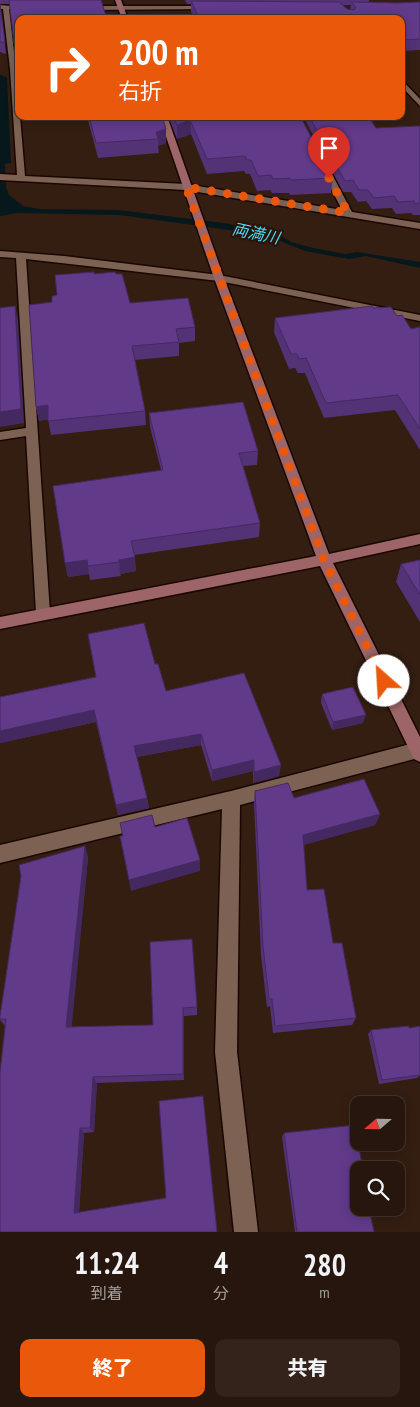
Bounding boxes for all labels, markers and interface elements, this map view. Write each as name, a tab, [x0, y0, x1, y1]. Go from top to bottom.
text: 200 m	[118, 29, 199, 75]
icon: right	[35, 35, 100, 100]
text: 右折	[118, 77, 162, 105]
pin	[308, 127, 350, 178]
icon: arrive	[315, 134, 343, 162]
water label: 両満川	[230, 218, 284, 248]
position arrow	[357, 654, 409, 706]
north arrow	[350, 1096, 405, 1151]
map controls	[350, 1096, 405, 1216]
button: search	[350, 1161, 405, 1216]
text: 11:24	[74, 1243, 139, 1282]
text: 4	[214, 1243, 228, 1282]
text: 280	[303, 1245, 346, 1284]
text: m	[319, 1282, 330, 1302]
text: 到着	[90, 1283, 122, 1303]
text: 分	[213, 1283, 229, 1303]
button: 終了	[20, 1339, 205, 1397]
button: 共有	[215, 1339, 400, 1397]

